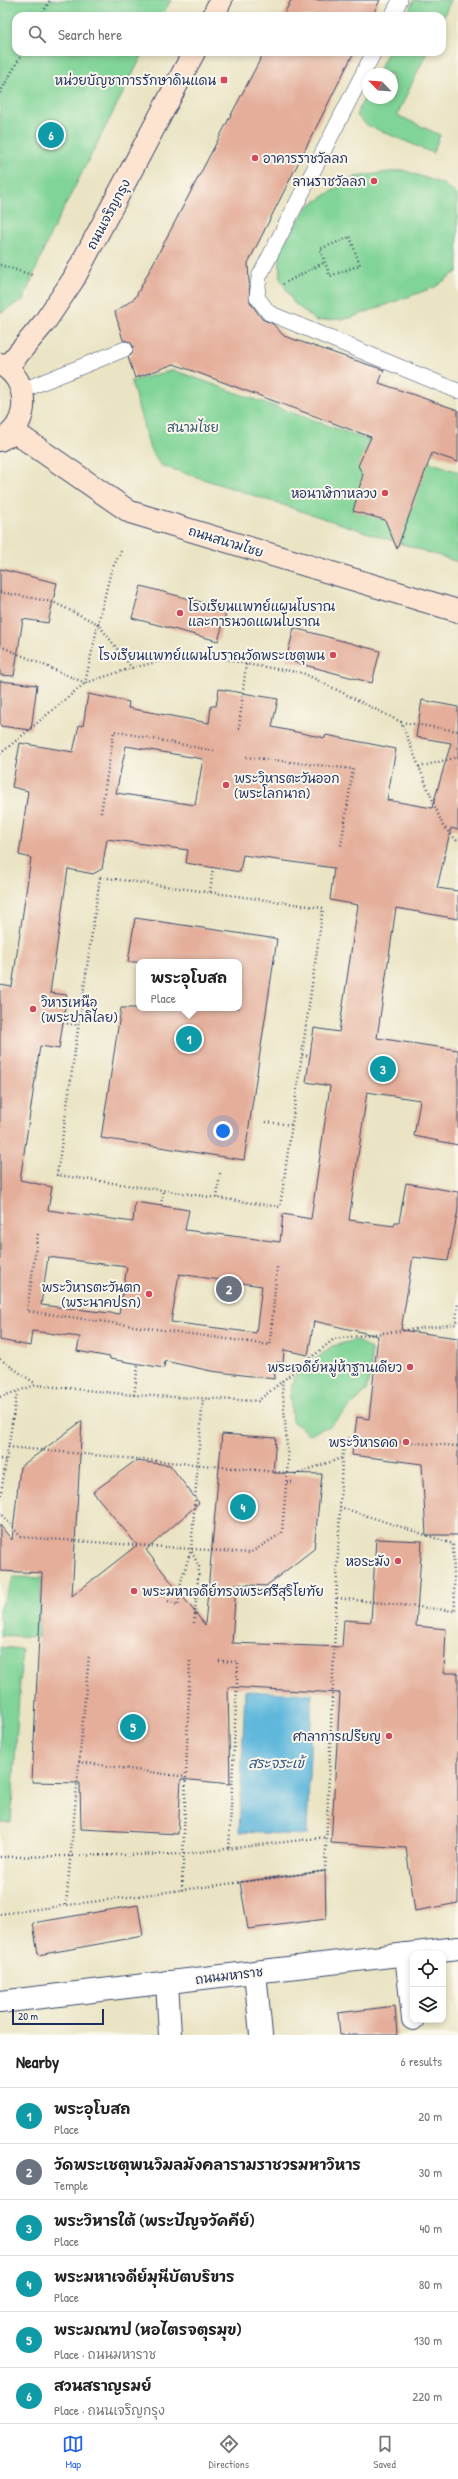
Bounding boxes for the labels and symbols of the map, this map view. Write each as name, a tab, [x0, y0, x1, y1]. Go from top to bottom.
north arrow	[362, 68, 398, 104]
place label: หน่วยบัญชาการรักษาดินแดน	[55, 71, 216, 89]
marker: หน่วยบัญชาการรักษาดินแดน	[219, 75, 229, 85]
pin: 6	[38, 120, 64, 150]
place label: อาคารราชวัลลภ	[263, 149, 348, 167]
marker: อาคารราชวัลลภ	[250, 153, 260, 163]
place label: ลานราชวัลลภ	[293, 172, 366, 190]
street label: ถนนเจริญกรุง	[82, 175, 135, 253]
marker: ลานราชวัลลภ	[369, 176, 379, 186]
park label: สนามไชย	[167, 418, 219, 436]
place label: หอนาฬิกาหลวง	[291, 484, 377, 502]
marker: หอนาฬิกาหลวง	[380, 488, 390, 498]
street label: ถนนสนามไชย	[186, 521, 266, 561]
place label: โรงเรียนแพทย์แผนโบราณ และการนวดแผนโบราณ	[188, 597, 336, 630]
marker: โรงเรียนแพทย์แผนโบราณ และการนวดแผนโบราณ	[175, 608, 185, 618]
place label: โรงเรียนแพทย์แผนโบราณวัดพระเชตุพน	[99, 646, 325, 665]
marker: โรงเรียนแพทย์แผนโบราณวัดพระเชตุพน	[328, 650, 338, 660]
place label: พระวิหารตะวันออก (พระโลกนาถ)	[234, 769, 340, 802]
marker: พระวิหารตะวันออก (พระโลกนาถ)	[221, 780, 231, 790]
place label: วิหารเหนือ (พระปาลิไลย)	[41, 993, 118, 1026]
marker: วิหารเหนือ (พระปาลิไลย)	[28, 1004, 38, 1014]
pin: 1	[176, 1024, 202, 1054]
pin: 3	[370, 1054, 396, 1084]
your location	[213, 1121, 233, 1141]
pin: 2	[216, 1274, 242, 1304]
place label: พระวิหารตะวันตก (พระนาคปรก)	[41, 1278, 141, 1311]
marker: พระวิหารตะวันตก (พระนาคปรก)	[144, 1289, 154, 1299]
place label: พระเจดีย์หมู่ห้าฐานเดียว	[267, 1358, 402, 1377]
marker: พระเจดีย์หมู่ห้าฐานเดียว	[405, 1362, 415, 1372]
place label: พระวิหารคด	[329, 1433, 398, 1451]
marker: พระวิหารคด	[401, 1437, 411, 1447]
pin: 4	[230, 1492, 256, 1522]
place label: หอระฆัง	[345, 1552, 390, 1570]
marker: หอระฆัง	[393, 1556, 403, 1566]
place label: พระมหาเจดีย์ทรงพระศรีสุริโยทัย	[142, 1582, 324, 1601]
marker: พระมหาเจดีย์ทรงพระศรีสุริโยทัย	[129, 1586, 139, 1596]
pin: 5	[120, 1712, 146, 1742]
place label: ศาลาการเปรียญ	[293, 1727, 381, 1745]
marker: ศาลาการเปรียญ	[384, 1731, 394, 1741]
water label: สระจระเข้	[248, 1753, 307, 1772]
street label: ถนนมหาราช	[194, 1962, 264, 1988]
scale bar	[12, 2007, 104, 2026]

